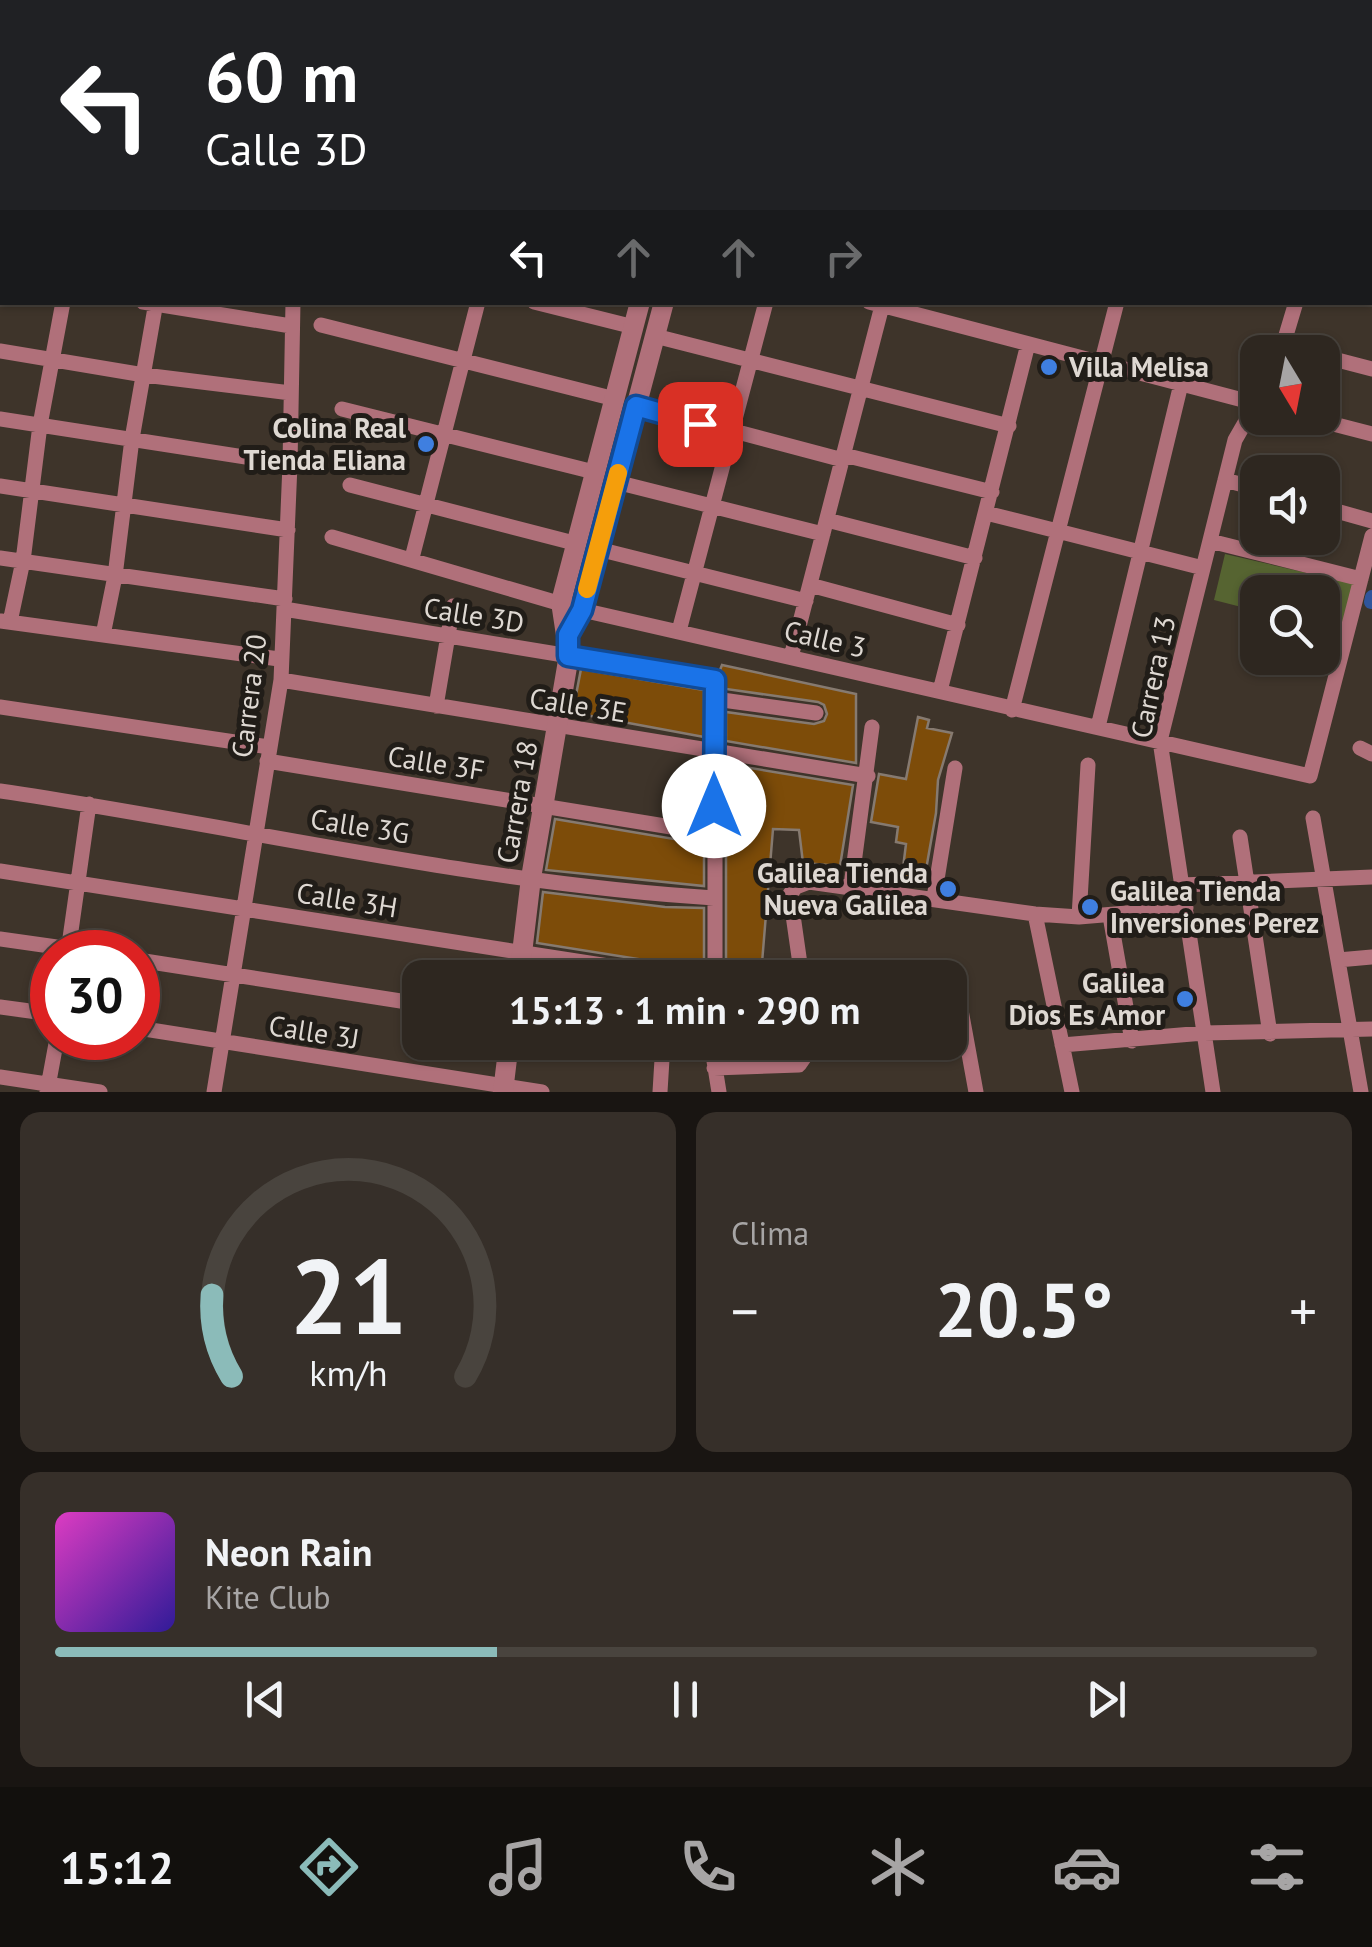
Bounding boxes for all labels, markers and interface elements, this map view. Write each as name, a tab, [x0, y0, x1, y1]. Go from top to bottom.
text: 60 m	[205, 31, 358, 121]
icon: left	[40, 40, 170, 170]
text: Calle 3D	[205, 119, 367, 177]
icon: left	[501, 230, 556, 285]
icon: ahead	[606, 230, 661, 285]
icon: ahead	[711, 230, 766, 285]
icon: right	[816, 230, 871, 285]
north arrow	[1240, 335, 1340, 435]
map controls	[1240, 335, 1340, 675]
place label: Villa Melisa	[1068, 348, 1209, 385]
marker: Villa Melisa	[1038, 356, 1060, 378]
pin	[658, 382, 743, 467]
icon: arrive	[673, 397, 728, 452]
place label: Colina Real Tienda Eliana	[244, 409, 407, 478]
marker: Colina Real Tienda Eliana	[415, 433, 437, 455]
button: sound	[1240, 455, 1340, 555]
button: search	[1240, 575, 1340, 675]
street label: Calle 3D	[421, 588, 527, 641]
street label: Calle 3	[781, 611, 870, 666]
street label: Carrera 13	[1122, 612, 1184, 741]
street label: Carrera 20	[223, 632, 274, 760]
street label: Calle 3E	[527, 679, 629, 730]
street label: Calle 3F	[385, 737, 487, 788]
street label: Carrera 18	[488, 738, 545, 866]
position arrow	[662, 754, 766, 858]
street label: Calle 3G	[308, 799, 412, 852]
place label: Galilea Tienda Nueva Galilea	[757, 854, 928, 923]
place label: Galilea Tienda Inversiones Perez	[1110, 872, 1319, 941]
street label: Calle 3H	[294, 873, 400, 926]
marker: Galilea Tienda Nueva Galilea	[937, 878, 959, 900]
marker: Galilea Tienda Inversiones Perez	[1079, 896, 1101, 918]
speed limit sign: 30	[30, 930, 160, 1060]
place label: Galilea Dios Es Amor	[1009, 964, 1165, 1033]
text: 15:13 · 1 min · 290 m	[509, 985, 860, 1034]
marker: Galilea Dios Es Amor	[1174, 988, 1196, 1010]
street label: Calle 3J	[266, 1006, 362, 1057]
text: Clima	[731, 1212, 809, 1254]
text: 21	[289, 1228, 407, 1363]
text: 20.5°	[935, 1261, 1113, 1358]
text: −	[731, 1275, 759, 1346]
text: +	[1289, 1275, 1317, 1346]
text: km/h	[309, 1350, 387, 1396]
text: Neon Rain	[205, 1527, 372, 1576]
text: Kite Club	[205, 1576, 331, 1618]
icon: previous	[238, 1672, 293, 1727]
icon: pause	[658, 1672, 713, 1727]
icon: next	[1079, 1672, 1134, 1727]
icon: directions	[294, 1832, 364, 1902]
icon: music	[483, 1832, 553, 1902]
icon: phone	[673, 1832, 743, 1902]
icon: climate	[863, 1832, 933, 1902]
icon: car	[1052, 1832, 1122, 1902]
icon: filters	[1242, 1832, 1312, 1902]
text: 15:12	[60, 1838, 174, 1896]

